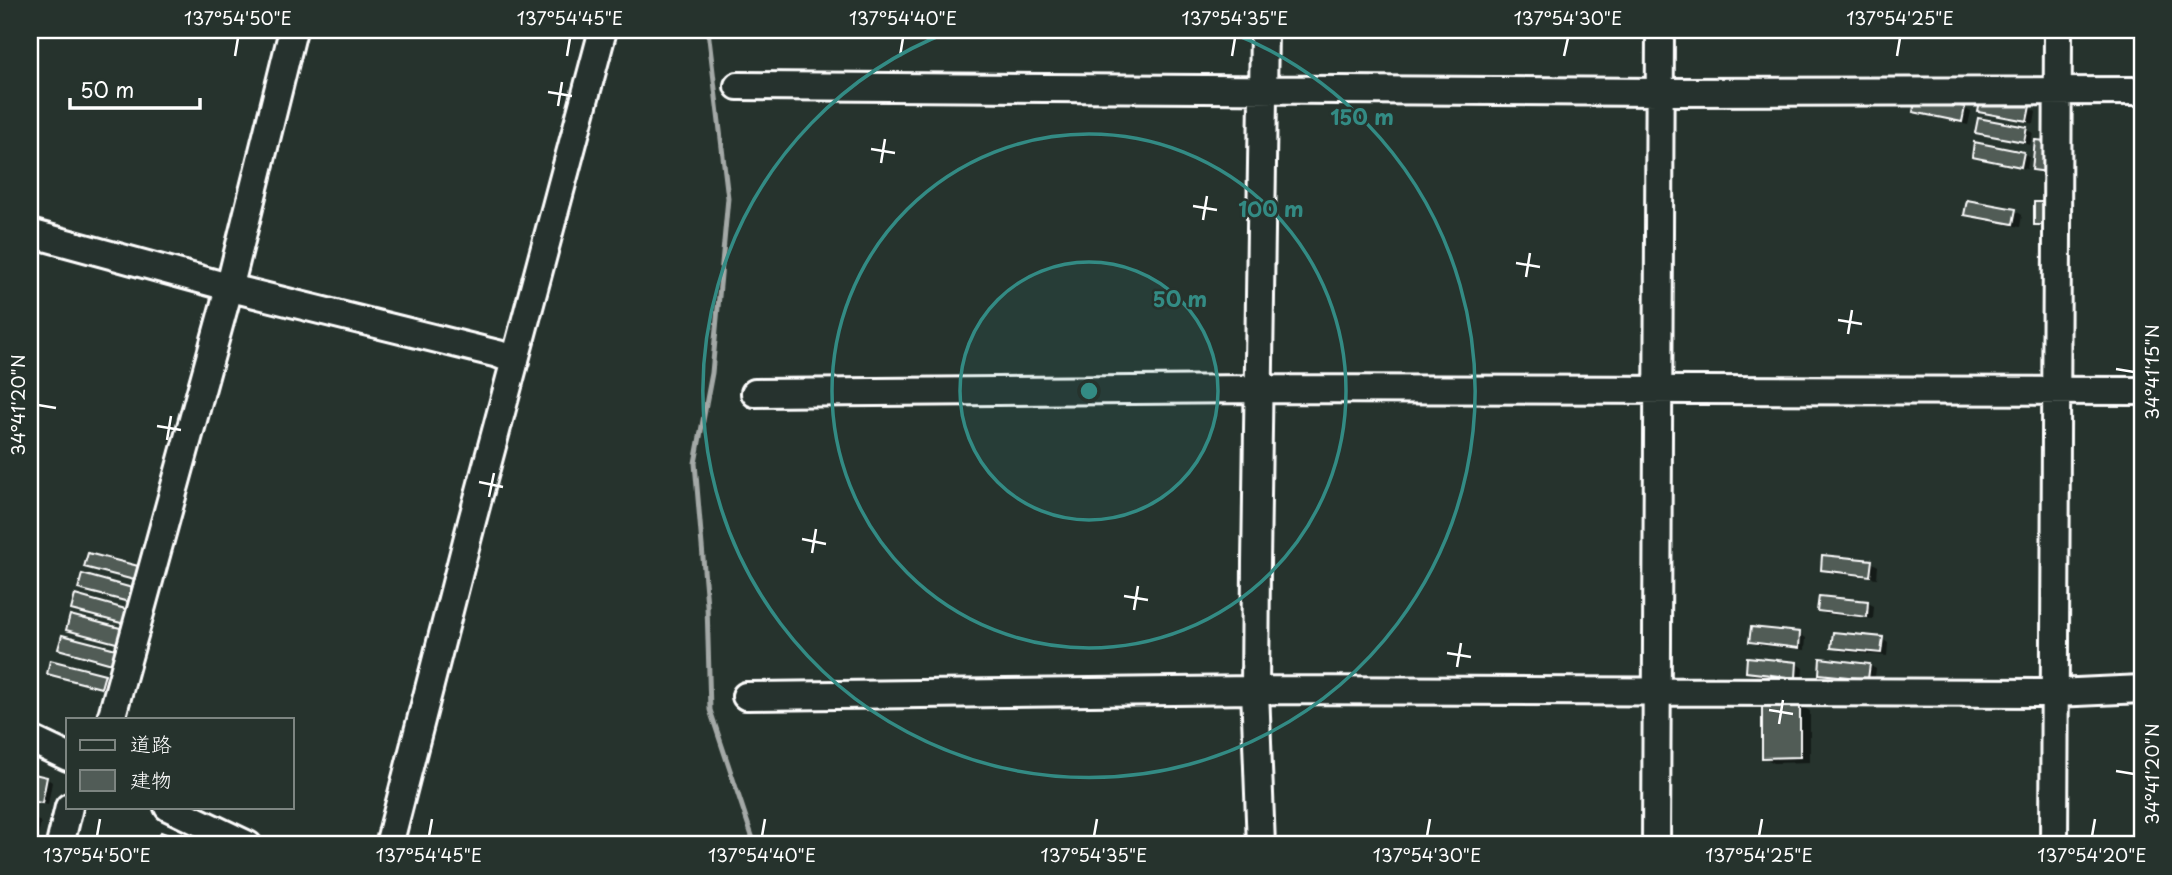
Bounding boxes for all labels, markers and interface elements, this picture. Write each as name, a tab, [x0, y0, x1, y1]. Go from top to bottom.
text: 137°54'50"E	[184, 4, 292, 31]
text: 137°54'45"E	[517, 4, 623, 31]
text: 137°54'40"E	[849, 4, 957, 31]
text: 137°54'35"E	[1182, 4, 1288, 31]
text: 137°54'30"E	[1514, 4, 1622, 31]
text: 137°54'25"E	[1846, 4, 1954, 31]
scale bar	[70, 66, 200, 110]
text: 50 m	[80, 73, 134, 105]
text: 150 m	[1330, 100, 1394, 132]
text: 100 m	[1238, 192, 1304, 224]
text: 50 m	[1153, 282, 1207, 314]
text: 34°41'15"N	[2138, 324, 2165, 420]
text: 34°41'20"N	[4, 354, 31, 456]
centre of rings	[1077, 379, 1101, 403]
legend	[66, 718, 294, 808]
text: 34°41'20"N	[2138, 723, 2165, 825]
text: 道路	[130, 727, 172, 759]
text: 建物	[130, 763, 172, 795]
text: 137°54'50"E	[43, 841, 151, 868]
text: 137°54'45"E	[376, 841, 482, 868]
text: 137°54'40"E	[708, 841, 816, 868]
text: 137°54'35"E	[1041, 841, 1147, 868]
text: 137°54'30"E	[1373, 841, 1481, 868]
text: 137°54'25"E	[1705, 841, 1813, 868]
text: 137°54'20"E	[2037, 841, 2147, 868]

